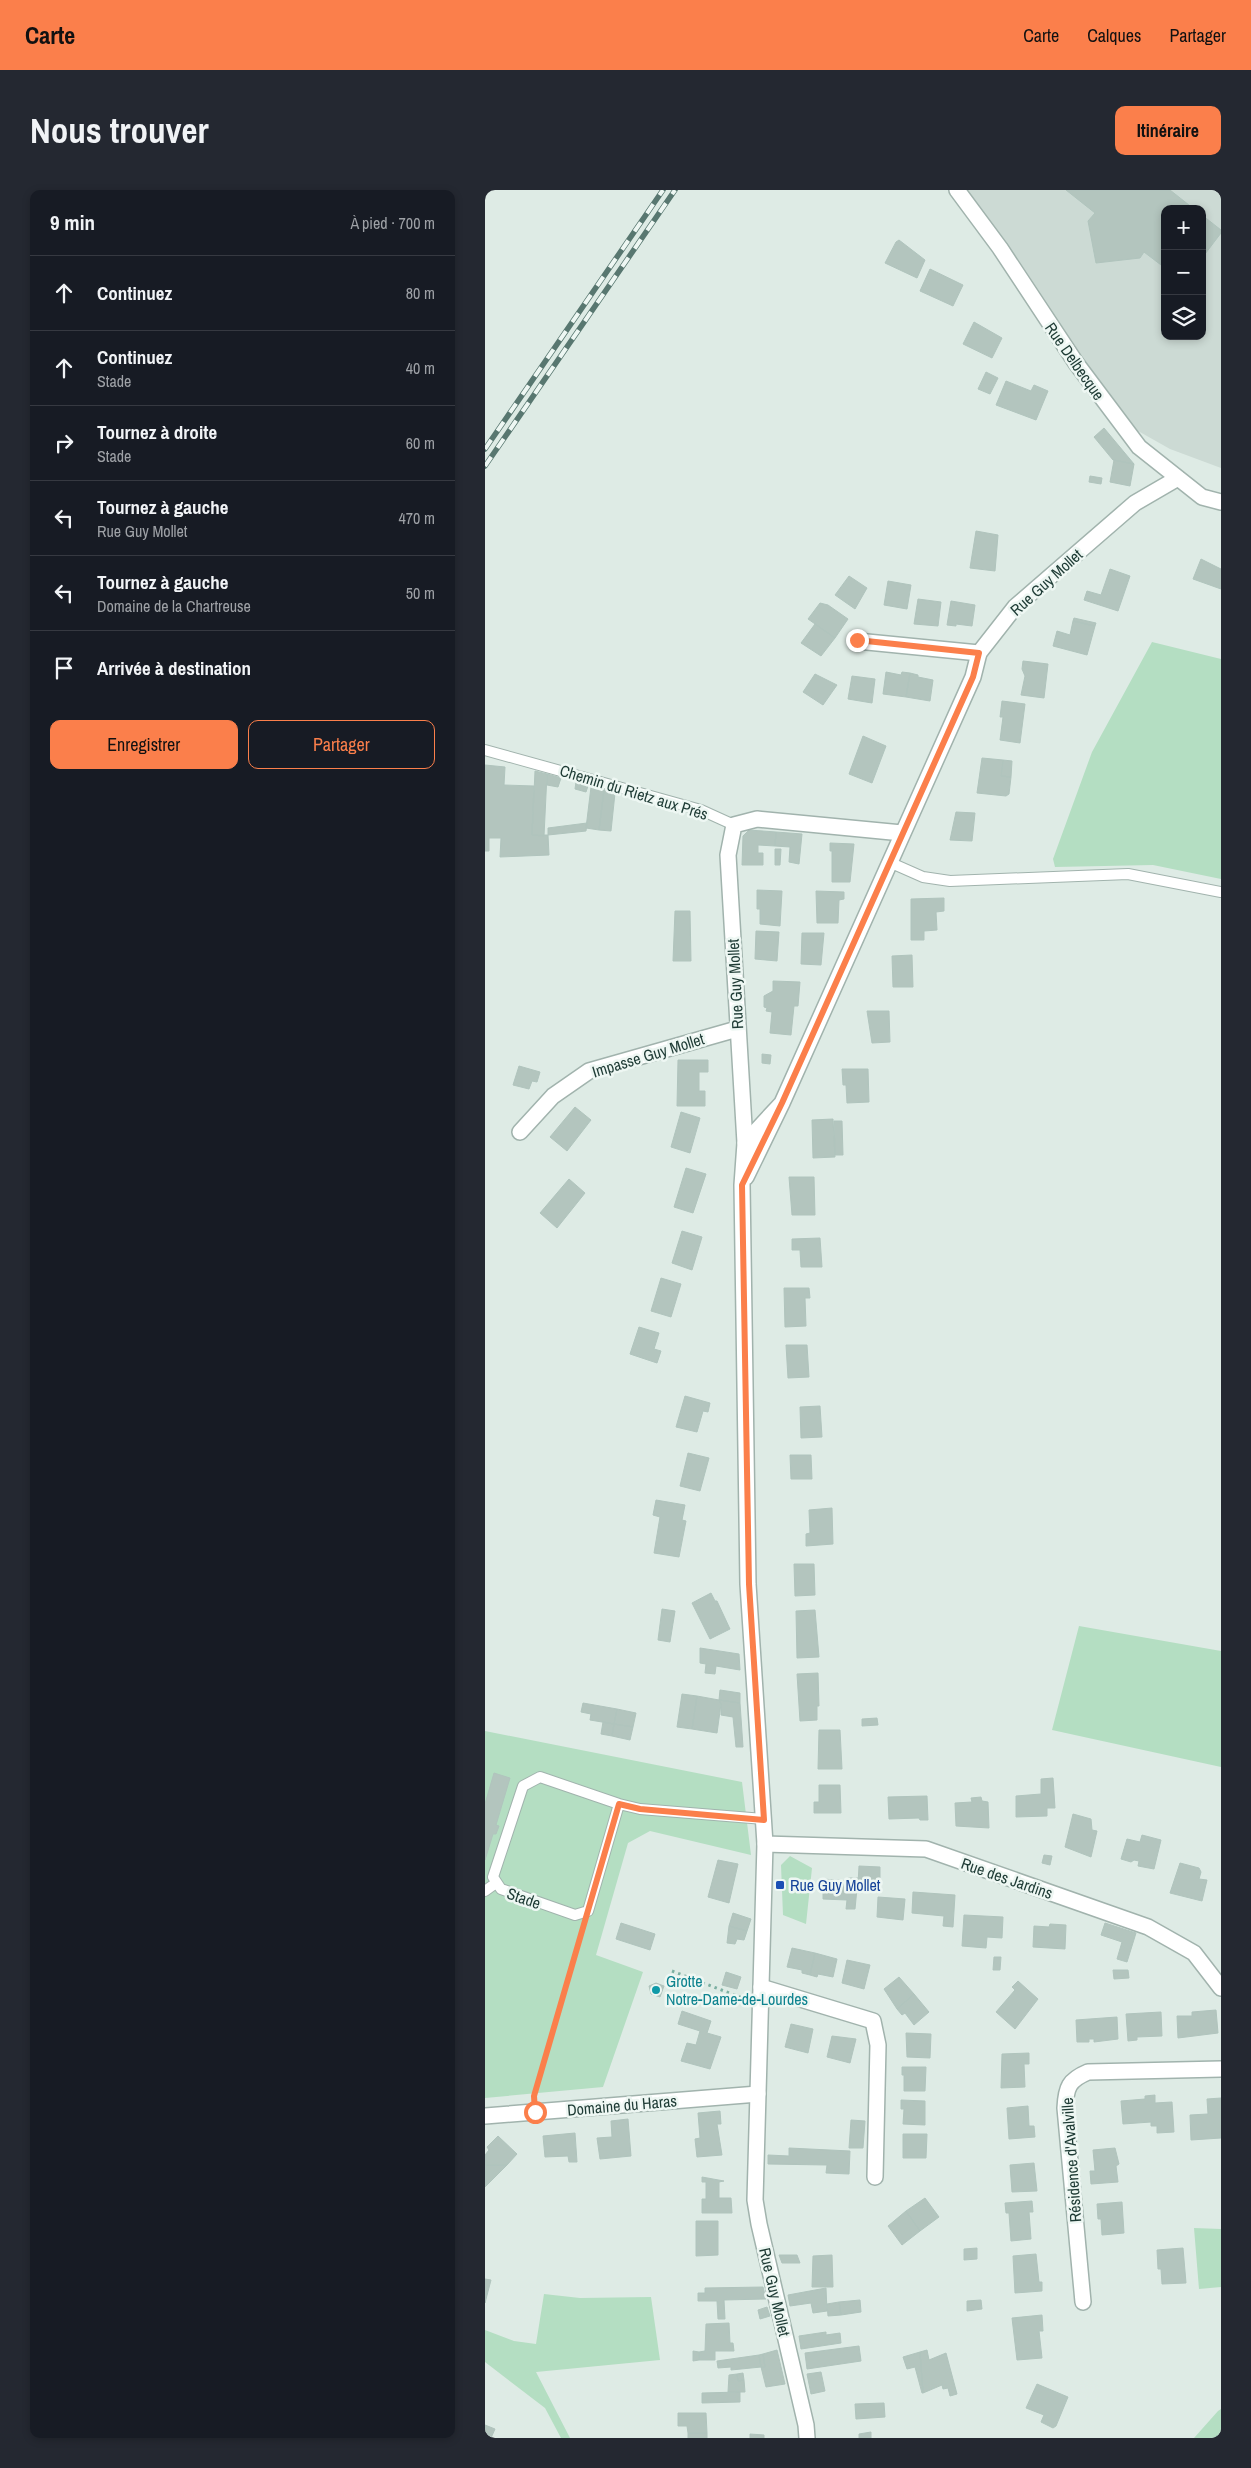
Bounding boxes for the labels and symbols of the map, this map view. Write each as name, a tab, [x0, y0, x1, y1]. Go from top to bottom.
street label: Rue Delbecque	[1040, 318, 1110, 404]
street label: Rue Guy Mollet	[1005, 543, 1087, 620]
route end	[846, 629, 869, 652]
street label: Chemin du Rietz aux Prés	[557, 759, 711, 825]
street label: Rue Guy Mollet	[722, 938, 748, 1030]
street label: Impasse Guy Mollet	[589, 1027, 707, 1082]
street label: Rue des Jardins	[958, 1852, 1056, 1904]
place label: Rue Guy Mollet	[790, 1874, 881, 1896]
marker: Rue Guy Mollet	[774, 1879, 786, 1891]
street label: Stade	[504, 1882, 544, 1914]
place label: Grotte Notre-Dame-de-Lourdes	[666, 1970, 808, 2010]
marker: Grotte Notre-Dame-de-Lourdes	[650, 1984, 662, 1996]
street label: Domaine du Haras	[566, 2089, 678, 2121]
street label: Résidence d'Avalville	[1056, 2097, 1086, 2223]
route start	[524, 2101, 547, 2124]
street label: Rue Guy Mollet	[754, 2245, 796, 2339]

